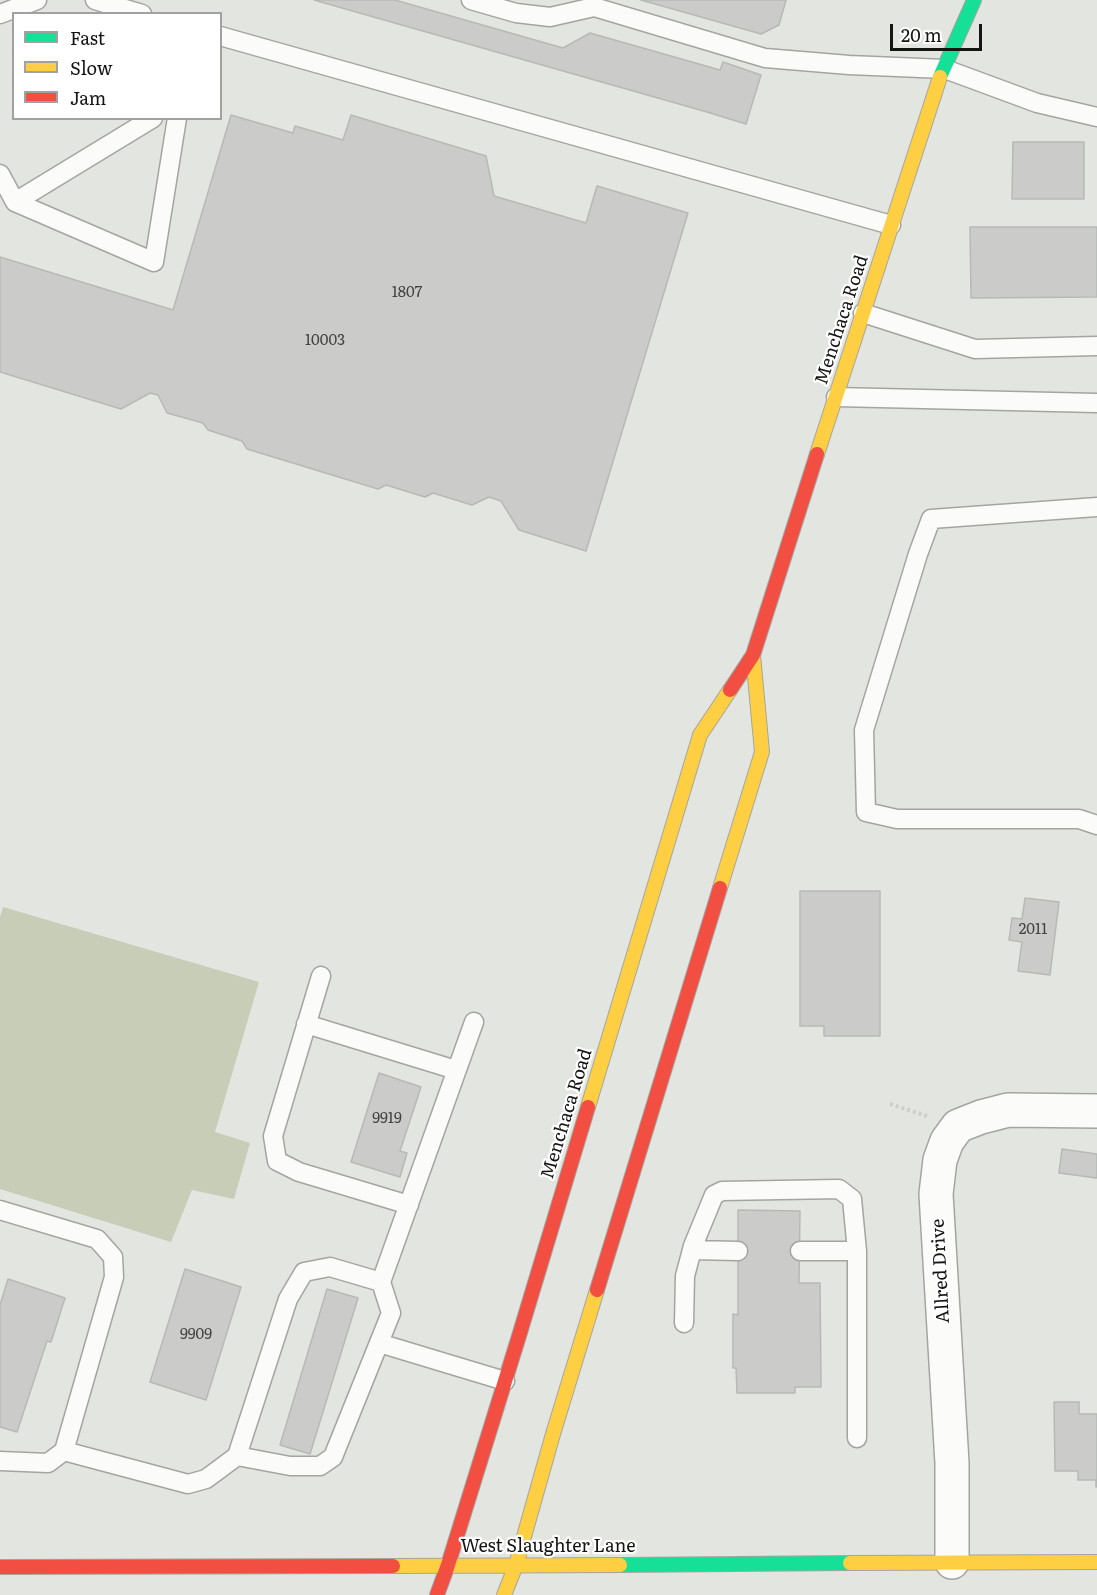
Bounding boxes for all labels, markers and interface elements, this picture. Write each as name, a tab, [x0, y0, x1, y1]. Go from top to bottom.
legend	[12, 12, 222, 120]
scale bar	[893, 12, 984, 50]
text: 20 m	[901, 21, 942, 48]
text: Fast	[70, 24, 105, 51]
text: Slow	[70, 54, 112, 81]
text: Jam	[70, 84, 106, 111]
street label: Menchaca Road	[811, 252, 873, 388]
house number: 1807	[392, 284, 422, 302]
house number: 10003	[305, 332, 345, 350]
house number: 2011	[1019, 921, 1047, 939]
street label: Menchaca Road	[537, 1046, 597, 1182]
house number: 9919	[372, 1110, 402, 1128]
street label: Allred Drive	[927, 1218, 955, 1324]
house number: 9909	[180, 1326, 212, 1344]
street label: West Slaughter Lane	[460, 1536, 636, 1558]

